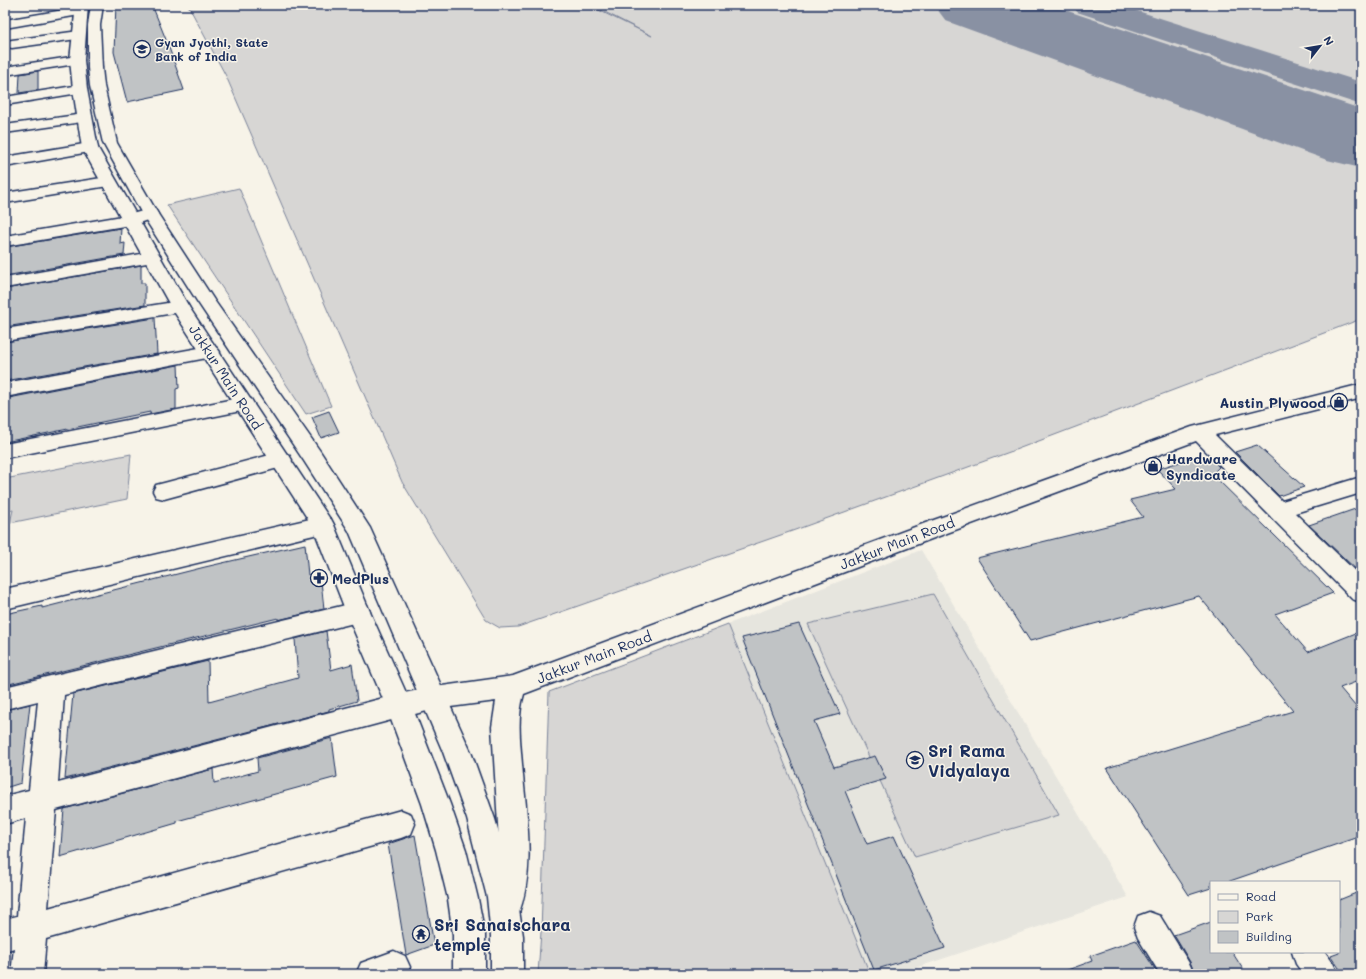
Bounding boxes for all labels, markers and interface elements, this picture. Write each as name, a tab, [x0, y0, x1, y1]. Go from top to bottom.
north arrow	[1300, 26, 1340, 66]
text: N	[1320, 33, 1338, 48]
place label: Gyan Jyothi, State Bank of India	[155, 34, 268, 64]
school or university icon: Gyan Jyothi, State Bank of India	[132, 39, 152, 59]
street label: Jakkur Main Road	[185, 321, 267, 433]
shop icon: Austin Plywood	[1329, 392, 1349, 412]
place label: Austin Plywood	[1220, 393, 1326, 412]
place label: Hardware Syndicate	[1166, 449, 1237, 484]
shop icon: Hardware Syndicate	[1143, 456, 1163, 476]
street label: Jakkur Main Road	[837, 512, 957, 574]
pharmacy icon: MedPlus	[309, 568, 329, 588]
place label: MedPlus	[332, 569, 389, 588]
street label: Jakkur Main Road	[534, 626, 654, 688]
place label: Sri Rama Vidyalaya	[928, 739, 1010, 782]
school or university icon: Sri Rama Vidyalaya	[905, 750, 925, 770]
legend	[1210, 881, 1340, 953]
text: Road	[1246, 888, 1276, 904]
text: Park	[1246, 908, 1273, 924]
place label: Sri Sanaischara temple	[434, 913, 571, 955]
temple icon: Sri Sanaischara temple	[411, 924, 431, 944]
text: Building	[1246, 928, 1292, 944]

